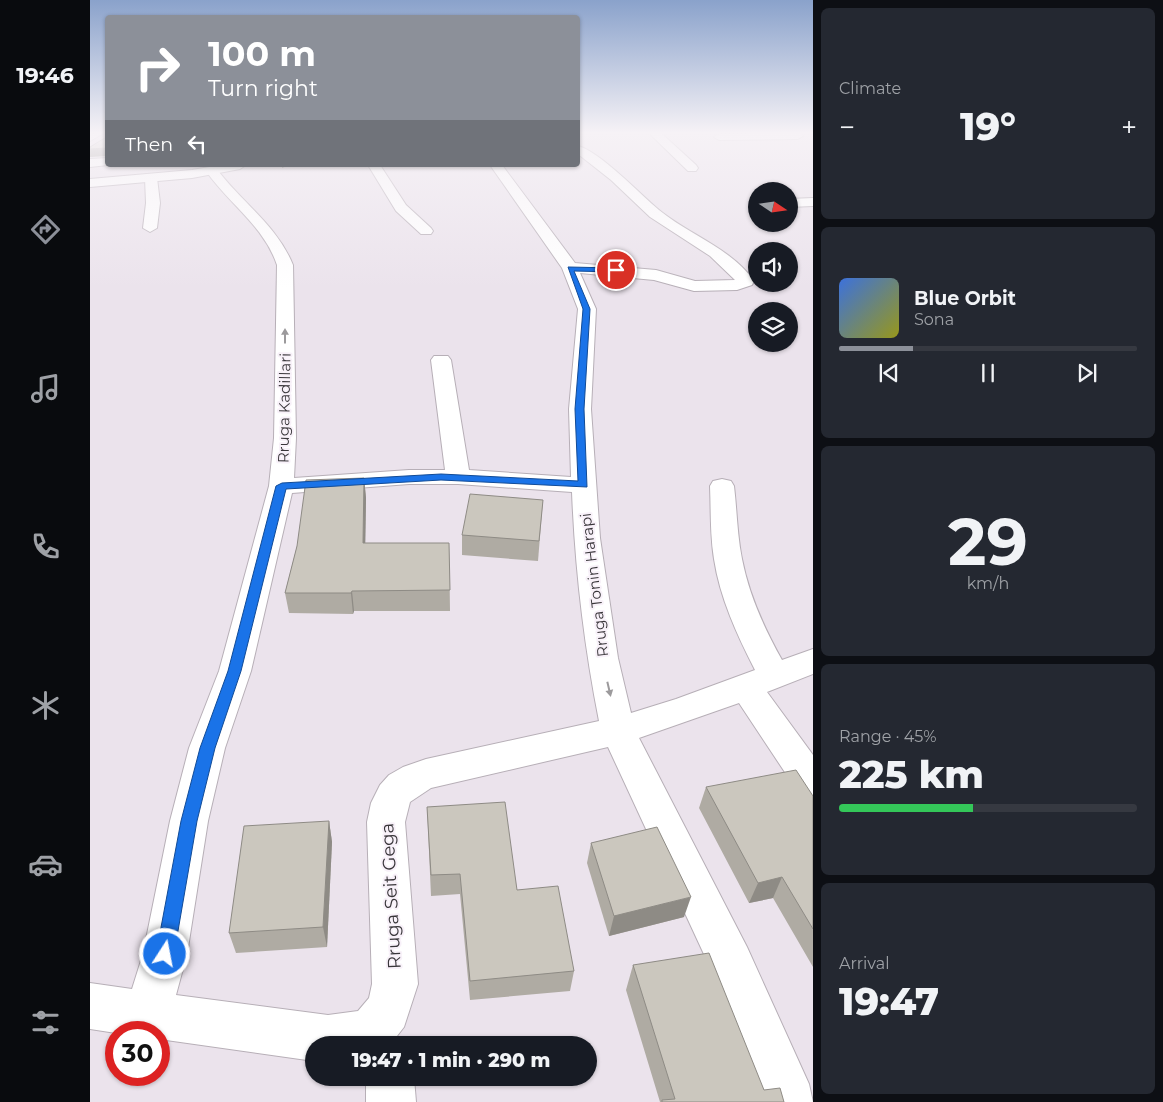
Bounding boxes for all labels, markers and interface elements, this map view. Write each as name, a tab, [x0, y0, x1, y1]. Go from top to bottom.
text: 100 m	[208, 32, 316, 75]
icon: right	[125, 35, 190, 100]
text: 19:46	[16, 62, 74, 89]
text: Turn right	[208, 75, 318, 102]
text: Climate	[839, 79, 901, 98]
text: 19°	[960, 103, 1016, 150]
text: −	[839, 110, 855, 144]
text: +	[1121, 110, 1137, 144]
icon: left	[183, 130, 211, 158]
text: Then	[125, 133, 173, 156]
north arrow	[748, 182, 798, 232]
map controls	[748, 182, 798, 352]
icon: directions	[28, 212, 63, 247]
button: sound	[748, 242, 798, 292]
pin	[595, 249, 637, 291]
icon: arrive	[602, 256, 630, 284]
text: Blue Orbit	[914, 287, 1016, 310]
button: layers	[748, 302, 798, 352]
text: Sona	[914, 310, 954, 329]
one-way arrow	[281, 328, 289, 344]
street label: Rruga Kadillari	[274, 353, 294, 463]
icon: previous	[875, 359, 903, 387]
icon: pause	[974, 359, 1002, 387]
icon: next	[1073, 359, 1101, 387]
icon: music	[28, 371, 63, 406]
text: 29	[948, 502, 1028, 581]
street label: Rruga Tonin Harapi	[576, 512, 612, 658]
icon: phone	[28, 529, 63, 564]
text: km/h	[967, 574, 1009, 593]
one-way arrow	[605, 682, 613, 697]
icon: climate	[28, 688, 63, 723]
text: Range · 45%	[839, 727, 937, 746]
text: 225 km	[839, 751, 984, 798]
street label: Rruga Seit Gega	[376, 822, 406, 970]
icon: car	[28, 847, 63, 882]
position arrow	[138, 927, 190, 979]
text: Arrival	[839, 954, 889, 973]
text: 19:47	[839, 978, 939, 1025]
icon: filters	[28, 1005, 63, 1040]
speed limit sign: 30	[105, 1021, 170, 1086]
text: 19:47 · 1 min · 290 m	[352, 1049, 550, 1072]

